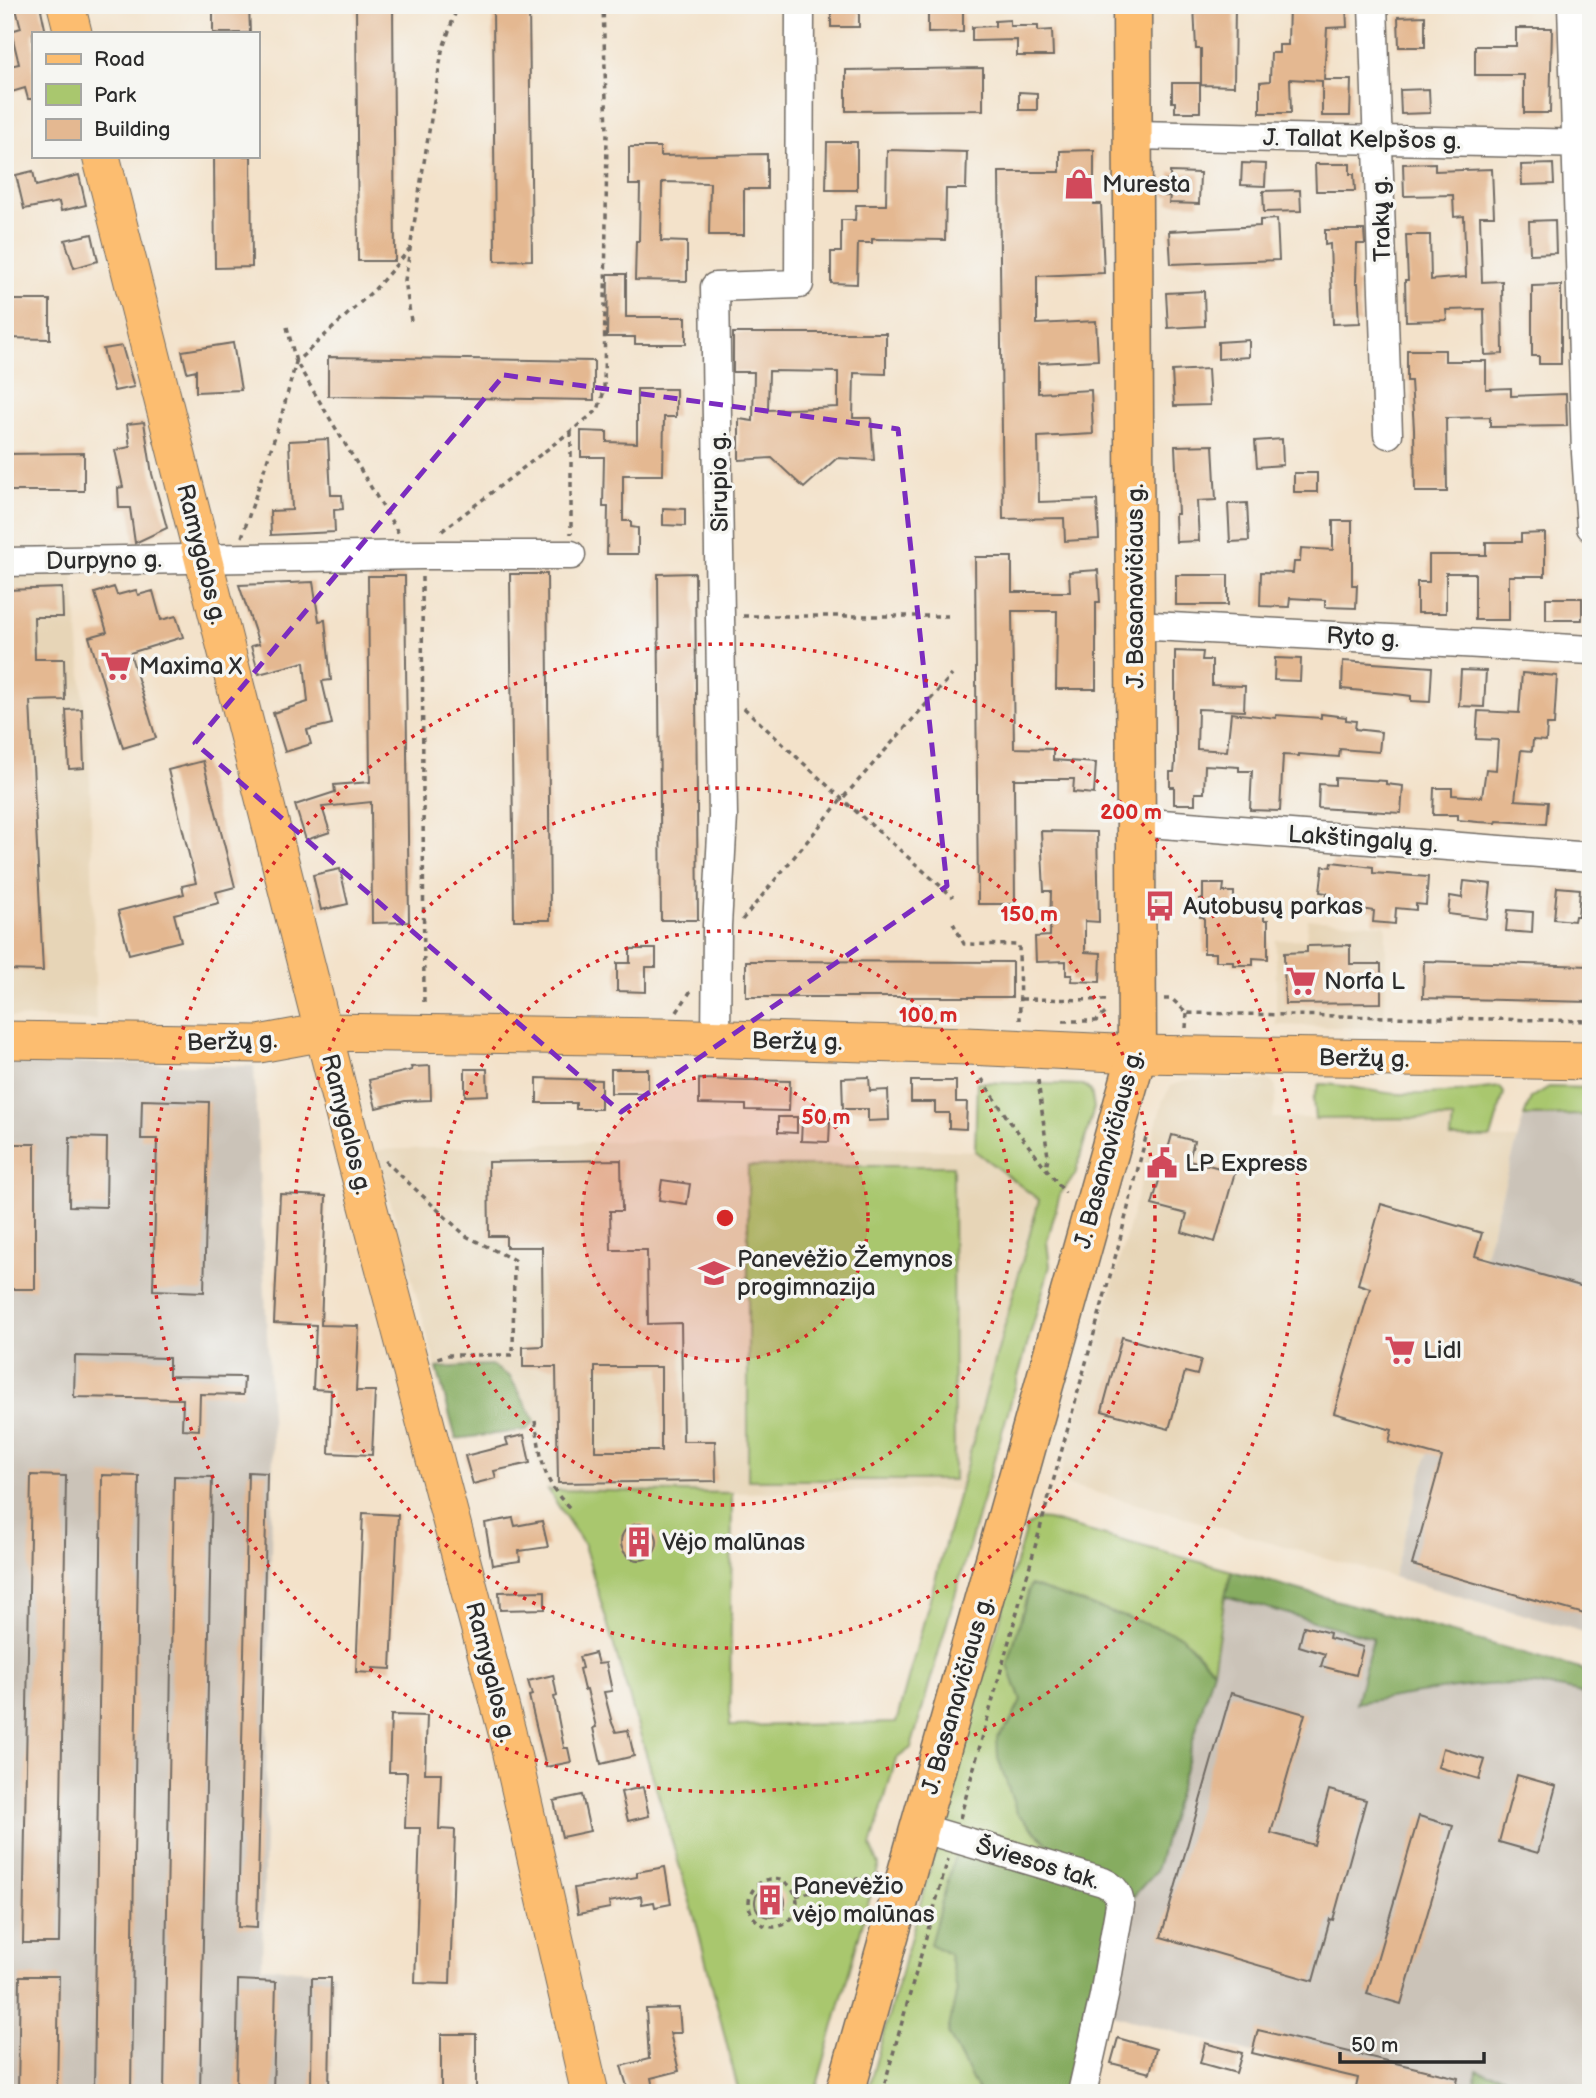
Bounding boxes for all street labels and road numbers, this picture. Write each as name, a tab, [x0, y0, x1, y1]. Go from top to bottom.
street label: J. Tallat Kelpšos g.	[1263, 123, 1461, 156]
street label: Trakų g.	[1366, 176, 1397, 262]
street label: Sirupio g.	[704, 432, 735, 532]
street label: Ramygalos g.	[170, 481, 233, 627]
street label: J. Basanavičiaus g.	[1121, 483, 1150, 689]
street label: Durpyno g.	[46, 545, 162, 576]
street label: Ryto g.	[1326, 621, 1400, 654]
street label: Lakštingalų g.	[1287, 820, 1439, 859]
street label: Beržų g.	[186, 1025, 278, 1058]
street label: Beržų g.	[751, 1026, 843, 1057]
street label: Beržų g.	[1318, 1043, 1410, 1074]
street label: J. Basanavičiaus g.	[1068, 1046, 1149, 1252]
street label: Ramygalos g.	[315, 1051, 378, 1197]
street label: J. Basanavičiaus g.	[915, 1593, 1000, 1798]
street label: Ramygalos g.	[459, 1599, 522, 1745]
street label: Šviesos tak.	[972, 1831, 1103, 1896]

